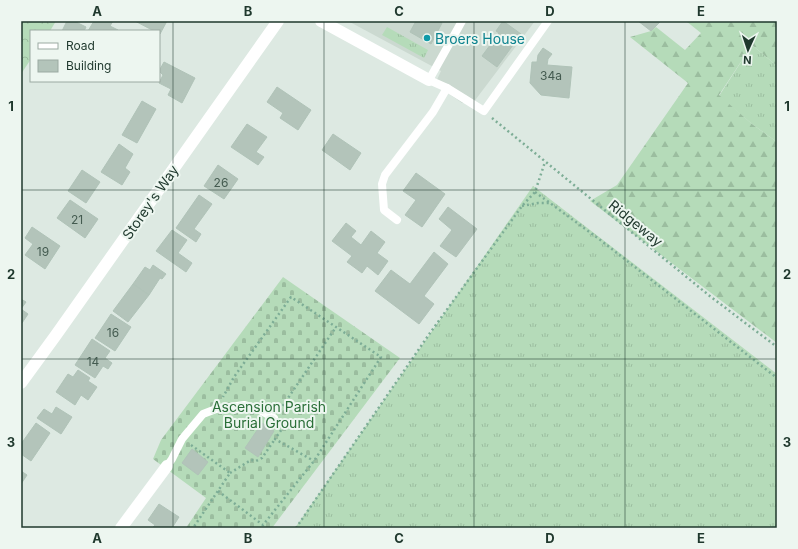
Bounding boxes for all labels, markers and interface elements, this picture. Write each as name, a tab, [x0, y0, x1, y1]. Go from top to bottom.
text: A	[92, 3, 102, 19]
text: B	[244, 3, 253, 19]
text: C	[394, 3, 404, 19]
text: D	[545, 3, 555, 19]
text: E	[697, 3, 705, 19]
legend	[30, 30, 160, 82]
place label: Broers House	[435, 30, 525, 47]
north arrow	[728, 30, 768, 70]
marker: Broers House	[422, 33, 432, 43]
text: Road	[66, 38, 95, 53]
text: N	[743, 53, 752, 67]
text: Building	[66, 58, 111, 73]
house number: 34a	[540, 68, 562, 83]
text: 1	[8, 98, 14, 114]
text: 1	[784, 98, 790, 114]
street label: Storey's Way	[118, 161, 182, 242]
house number: 26	[214, 175, 228, 190]
street label: Ridgeway	[606, 196, 666, 250]
house number: 21	[71, 212, 83, 227]
house number: 19	[37, 244, 49, 259]
text: 2	[7, 266, 15, 282]
text: 2	[783, 266, 791, 282]
house number: 16	[107, 325, 119, 340]
house number: 14	[87, 354, 100, 369]
park label: Ascension Parish Burial Ground	[212, 398, 326, 431]
text: 3	[7, 434, 15, 450]
text: 3	[783, 434, 791, 450]
text: A	[92, 530, 102, 546]
text: B	[244, 530, 253, 546]
text: C	[394, 530, 404, 546]
text: D	[545, 530, 555, 546]
text: E	[697, 530, 705, 546]

